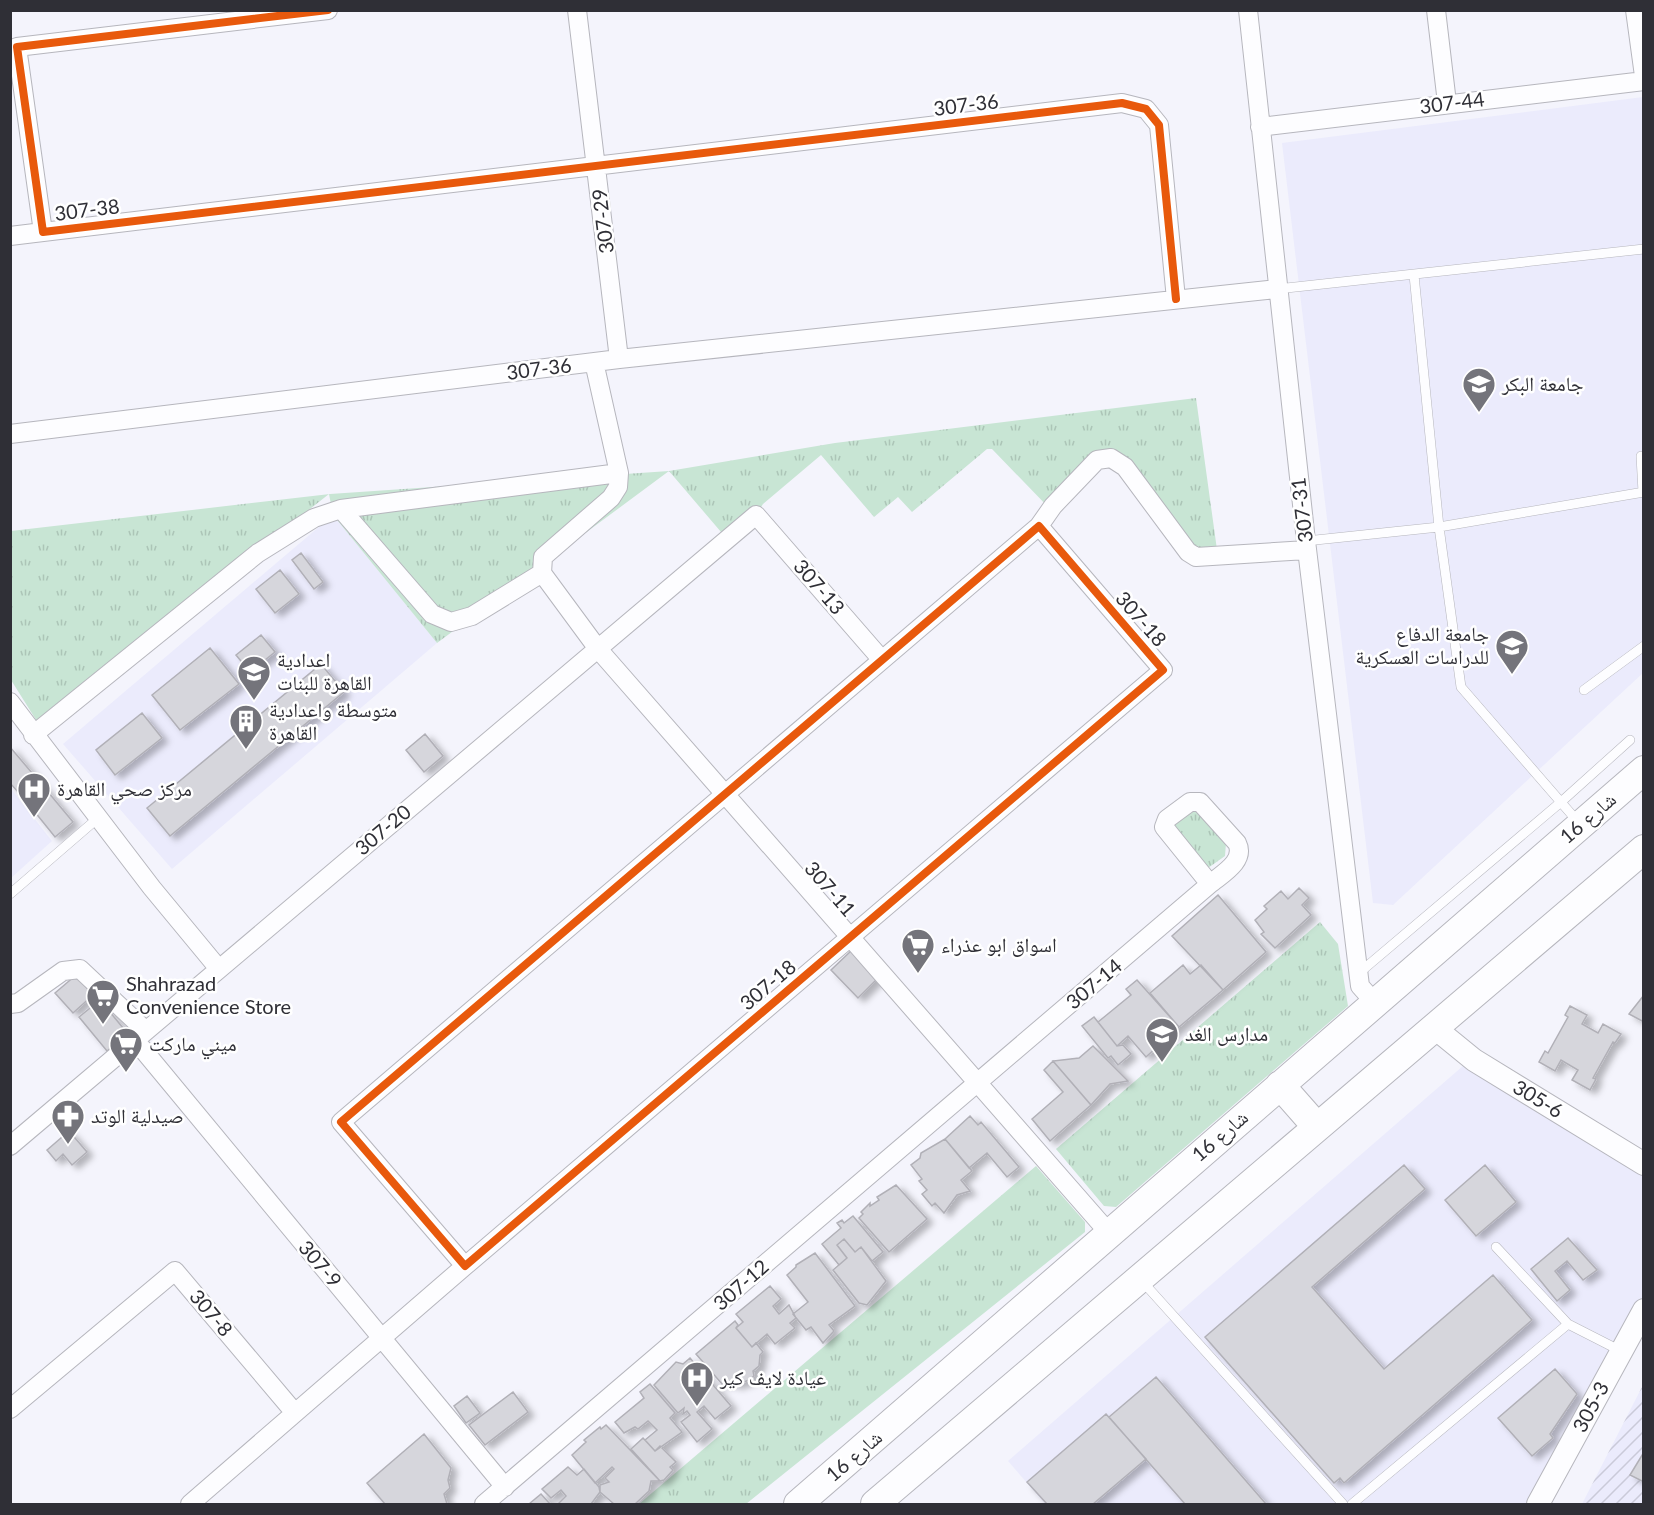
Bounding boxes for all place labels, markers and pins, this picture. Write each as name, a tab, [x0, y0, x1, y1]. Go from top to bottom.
school or university icon: جامعة البكر	[1461, 366, 1497, 413]
place label: جامعة البكر	[1501, 371, 1584, 396]
place label: جامعة الدفاع للدراسات العسكرية	[1355, 621, 1489, 668]
school or university icon: جامعة الدفاع للدراسات العسكرية	[1494, 628, 1530, 675]
place label: اعدادية القاهرة للبنات	[277, 647, 372, 695]
school or university icon: اعدادية القاهرة للبنات	[236, 654, 272, 701]
place label: متوسطة واعدادية القاهرة	[269, 697, 397, 744]
building icon: متوسطة واعدادية القاهرة	[228, 703, 264, 750]
hospital icon: مركز صحي القاهرة	[16, 771, 52, 818]
place label: مركز صحي القاهرة	[57, 776, 192, 805]
supermarket icon: اسواق ابو عذراء	[900, 927, 936, 974]
place label: اسواق ابو عذراء	[941, 932, 1057, 957]
place label: Shahrazad Convenience Store	[126, 971, 291, 1018]
supermarket icon: Shahrazad Convenience Store	[85, 978, 121, 1025]
school or university icon: مدارس الغد	[1144, 1016, 1180, 1063]
place label: مدارس الغد	[1185, 1021, 1268, 1046]
supermarket icon: ميني ماركت	[108, 1026, 144, 1073]
place label: ميني ماركت	[149, 1031, 237, 1060]
pharmacy icon: صيدلية الوتد	[50, 1098, 86, 1145]
place label: صيدلية الوتد	[91, 1103, 184, 1127]
hospital icon: عيادة لايف كير	[679, 1360, 715, 1407]
place label: عيادة لايف كير	[719, 1365, 826, 1389]

